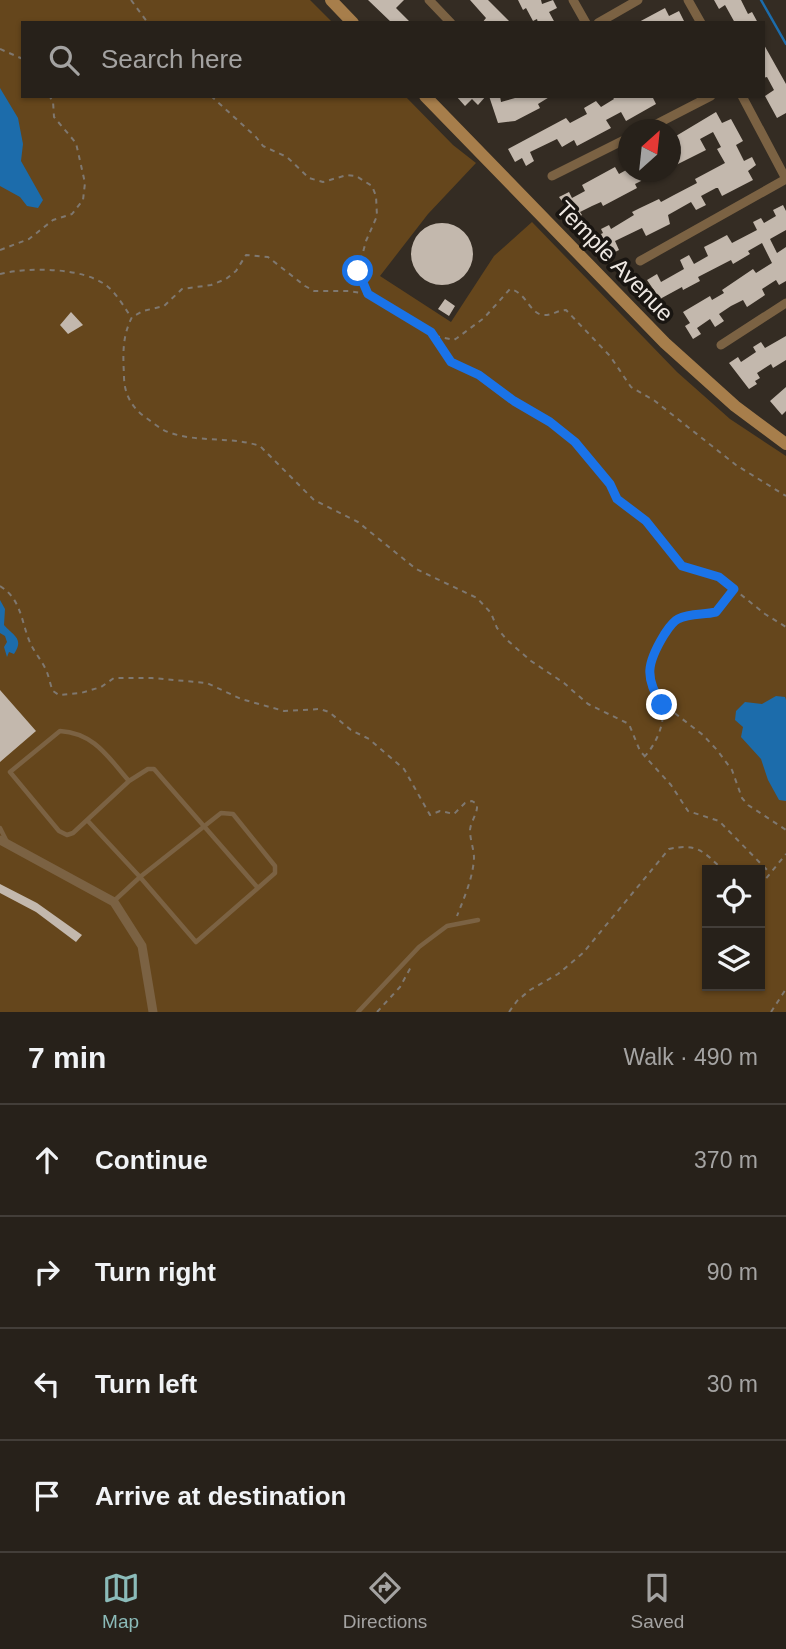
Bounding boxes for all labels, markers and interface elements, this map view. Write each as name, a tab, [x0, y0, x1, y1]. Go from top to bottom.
search box	[21, 21, 765, 98]
icon: search	[45, 41, 83, 79]
text: Search here	[101, 44, 243, 74]
north arrow	[618, 119, 681, 182]
street label: Temple Avenue	[551, 196, 679, 326]
route start	[342, 255, 373, 286]
route end	[646, 689, 677, 720]
map controls	[702, 865, 765, 991]
button: locate	[702, 865, 765, 928]
button: layers	[702, 928, 765, 991]
text: 7 min	[28, 1041, 106, 1074]
text: Walk · 490 m	[623, 1044, 758, 1070]
icon: ahead	[28, 1141, 66, 1179]
text: Continue	[95, 1145, 208, 1175]
text: 370 m	[694, 1147, 758, 1173]
icon: right	[28, 1253, 66, 1291]
text: Turn right	[95, 1257, 216, 1287]
text: 90 m	[707, 1259, 758, 1285]
icon: left	[28, 1365, 66, 1403]
text: Turn left	[95, 1369, 197, 1399]
text: 30 m	[707, 1371, 758, 1397]
icon: arrive	[28, 1477, 66, 1515]
text: Arrive at destination	[95, 1481, 346, 1511]
tab: Map	[102, 1569, 140, 1633]
tab: Directions	[343, 1569, 427, 1633]
tab: Saved	[630, 1569, 684, 1633]

